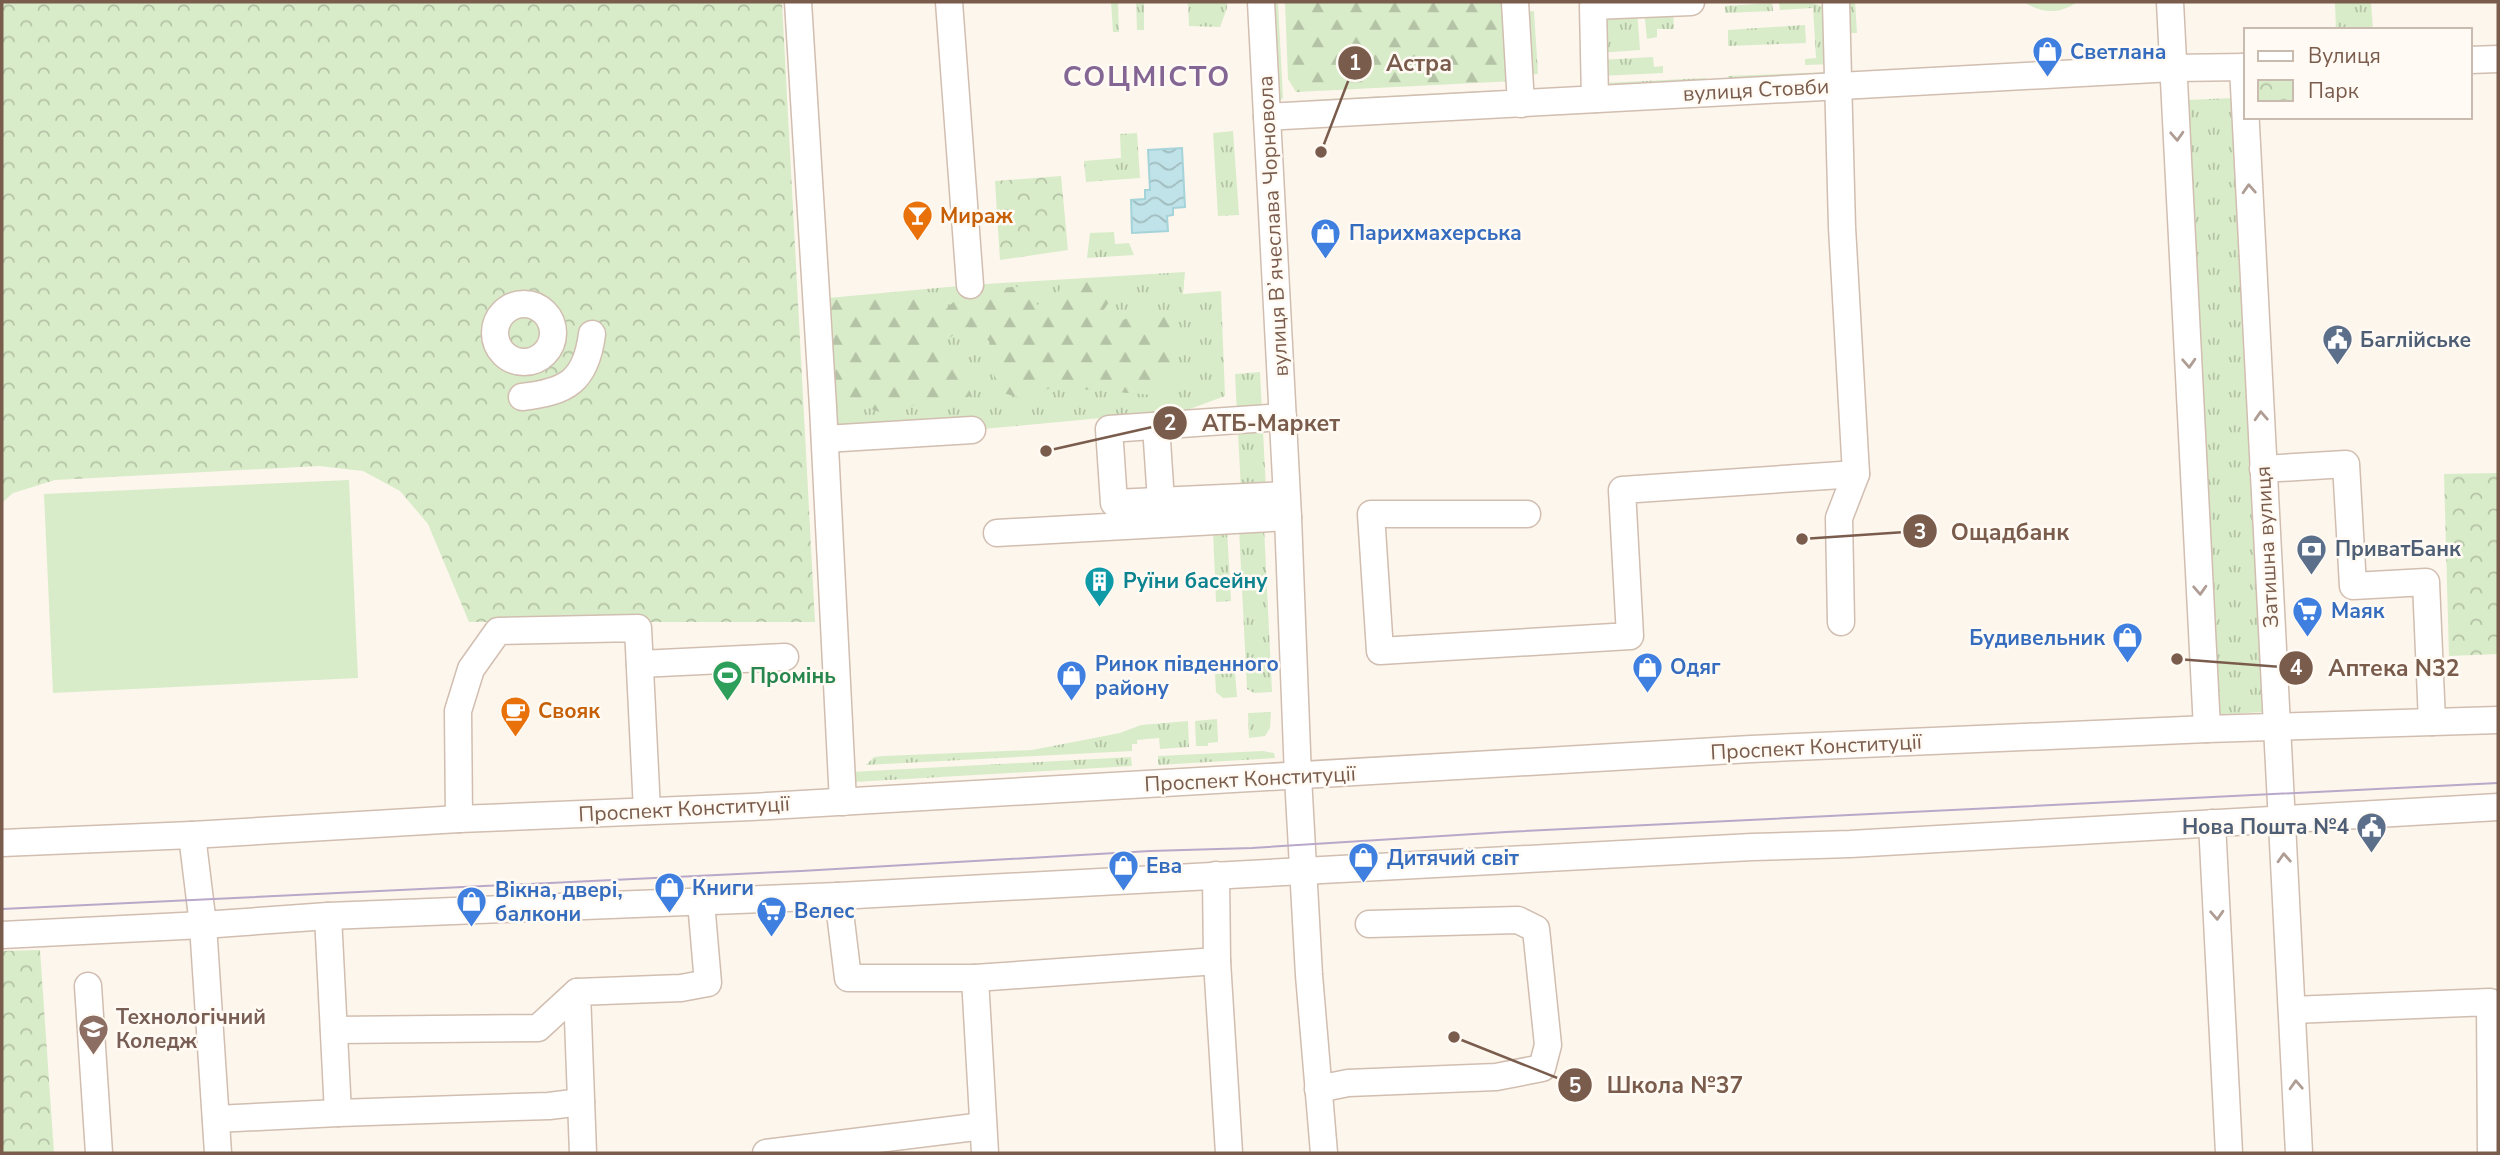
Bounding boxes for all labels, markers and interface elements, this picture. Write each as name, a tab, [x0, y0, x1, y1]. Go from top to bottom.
legend	[2244, 28, 2472, 119]
shop icon: Светлана	[2030, 35, 2064, 79]
place label: Светлана	[2070, 38, 2167, 66]
callout: Астра	[1337, 41, 1467, 85]
text: Вулиця	[2308, 42, 2381, 70]
text: Астра	[1386, 48, 1452, 79]
text: 1	[1349, 49, 1361, 77]
district label: СОЦМІСТО	[1063, 58, 1231, 96]
street label: вулиця Стовби	[1682, 72, 1830, 108]
street label: вулиця Вʼячеслава Чорновола	[1251, 75, 1295, 377]
text: Парк	[2308, 77, 2360, 105]
one-way arrow	[2169, 131, 2184, 142]
one-way arrow	[2242, 183, 2257, 194]
bar icon: Мираж	[900, 199, 934, 243]
place label: Мираж	[940, 202, 1014, 230]
shop icon: Парихмахерська	[1309, 216, 1343, 260]
place label: Парихмахерська	[1349, 219, 1522, 247]
public building icon: Баглійське	[2320, 323, 2354, 367]
place label: Баглійське	[2360, 326, 2471, 354]
one-way arrow	[2181, 358, 2196, 369]
callout: АТБ-Маркет	[1153, 401, 1354, 445]
text: АТБ-Маркет	[1202, 408, 1340, 439]
text: 2	[1164, 409, 1176, 437]
one-way arrow	[2253, 410, 2268, 421]
street label: Затишна вулиця	[2249, 465, 2285, 629]
callout: Ощадбанк	[1902, 509, 2084, 553]
text: Ощадбанк	[1951, 517, 2069, 548]
text: 3	[1914, 518, 1926, 546]
bank icon: ПриватБанк	[2295, 532, 2329, 576]
place label: ПриватБанк	[2335, 535, 2461, 563]
building icon: Руїни басейну	[1083, 564, 1117, 608]
place label: Руїни басейну	[1123, 567, 1268, 595]
one-way arrow	[2193, 585, 2208, 596]
supermarket icon: Маяк	[2291, 594, 2325, 638]
place label: Маяк	[2331, 597, 2385, 625]
shop icon: Будивельник	[2111, 621, 2145, 665]
place label: Будивельник	[1969, 624, 2105, 652]
callout: Аптека N32	[2279, 646, 2473, 690]
place label: Ринок південного району	[1095, 650, 1279, 702]
shop icon: Одяг	[1630, 650, 1664, 694]
place label: Одяг	[1670, 653, 1721, 681]
text: Аптека N32	[2328, 653, 2460, 684]
text: 4	[2290, 654, 2303, 682]
sports icon: Промінь	[710, 659, 744, 703]
shop icon: Ринок південного району	[1055, 659, 1089, 703]
place label: Промінь	[750, 662, 836, 690]
cafe icon: Свояк	[498, 694, 532, 738]
place label: Свояк	[538, 697, 600, 725]
street label: Проспект Конституції	[1710, 727, 1923, 767]
street label: Проспект Конституції	[1144, 759, 1357, 799]
street label: Проспект Конституції	[578, 789, 791, 829]
public building icon: Нова Пошта №4	[2355, 810, 2389, 854]
place label: Нова Пошта №4	[2182, 813, 2349, 841]
shop icon: Дитячий світ	[1347, 841, 1381, 885]
place label: Дитячий світ	[1387, 844, 1519, 872]
shop icon: Ева	[1106, 849, 1140, 893]
place label: Ева	[1146, 852, 1182, 880]
one-way arrow	[2276, 852, 2291, 863]
shop icon: Книги	[652, 871, 686, 915]
place label: Книги	[692, 874, 754, 902]
place label: Вікна, двері, балкони	[495, 876, 623, 928]
shop icon: Вікна, двері, балкони	[455, 885, 489, 929]
supermarket icon: Велес	[754, 894, 788, 938]
place label: Велес	[794, 897, 855, 925]
one-way arrow	[2209, 910, 2224, 921]
place label: Технологічний Коледж	[116, 1003, 266, 1055]
school or university icon: Технологічний Коледж	[76, 1012, 110, 1056]
callout: Школа №37	[1558, 1063, 1757, 1107]
text: Школа №37	[1607, 1070, 1743, 1101]
text: 5	[1569, 1072, 1581, 1100]
one-way arrow	[2288, 1079, 2303, 1090]

